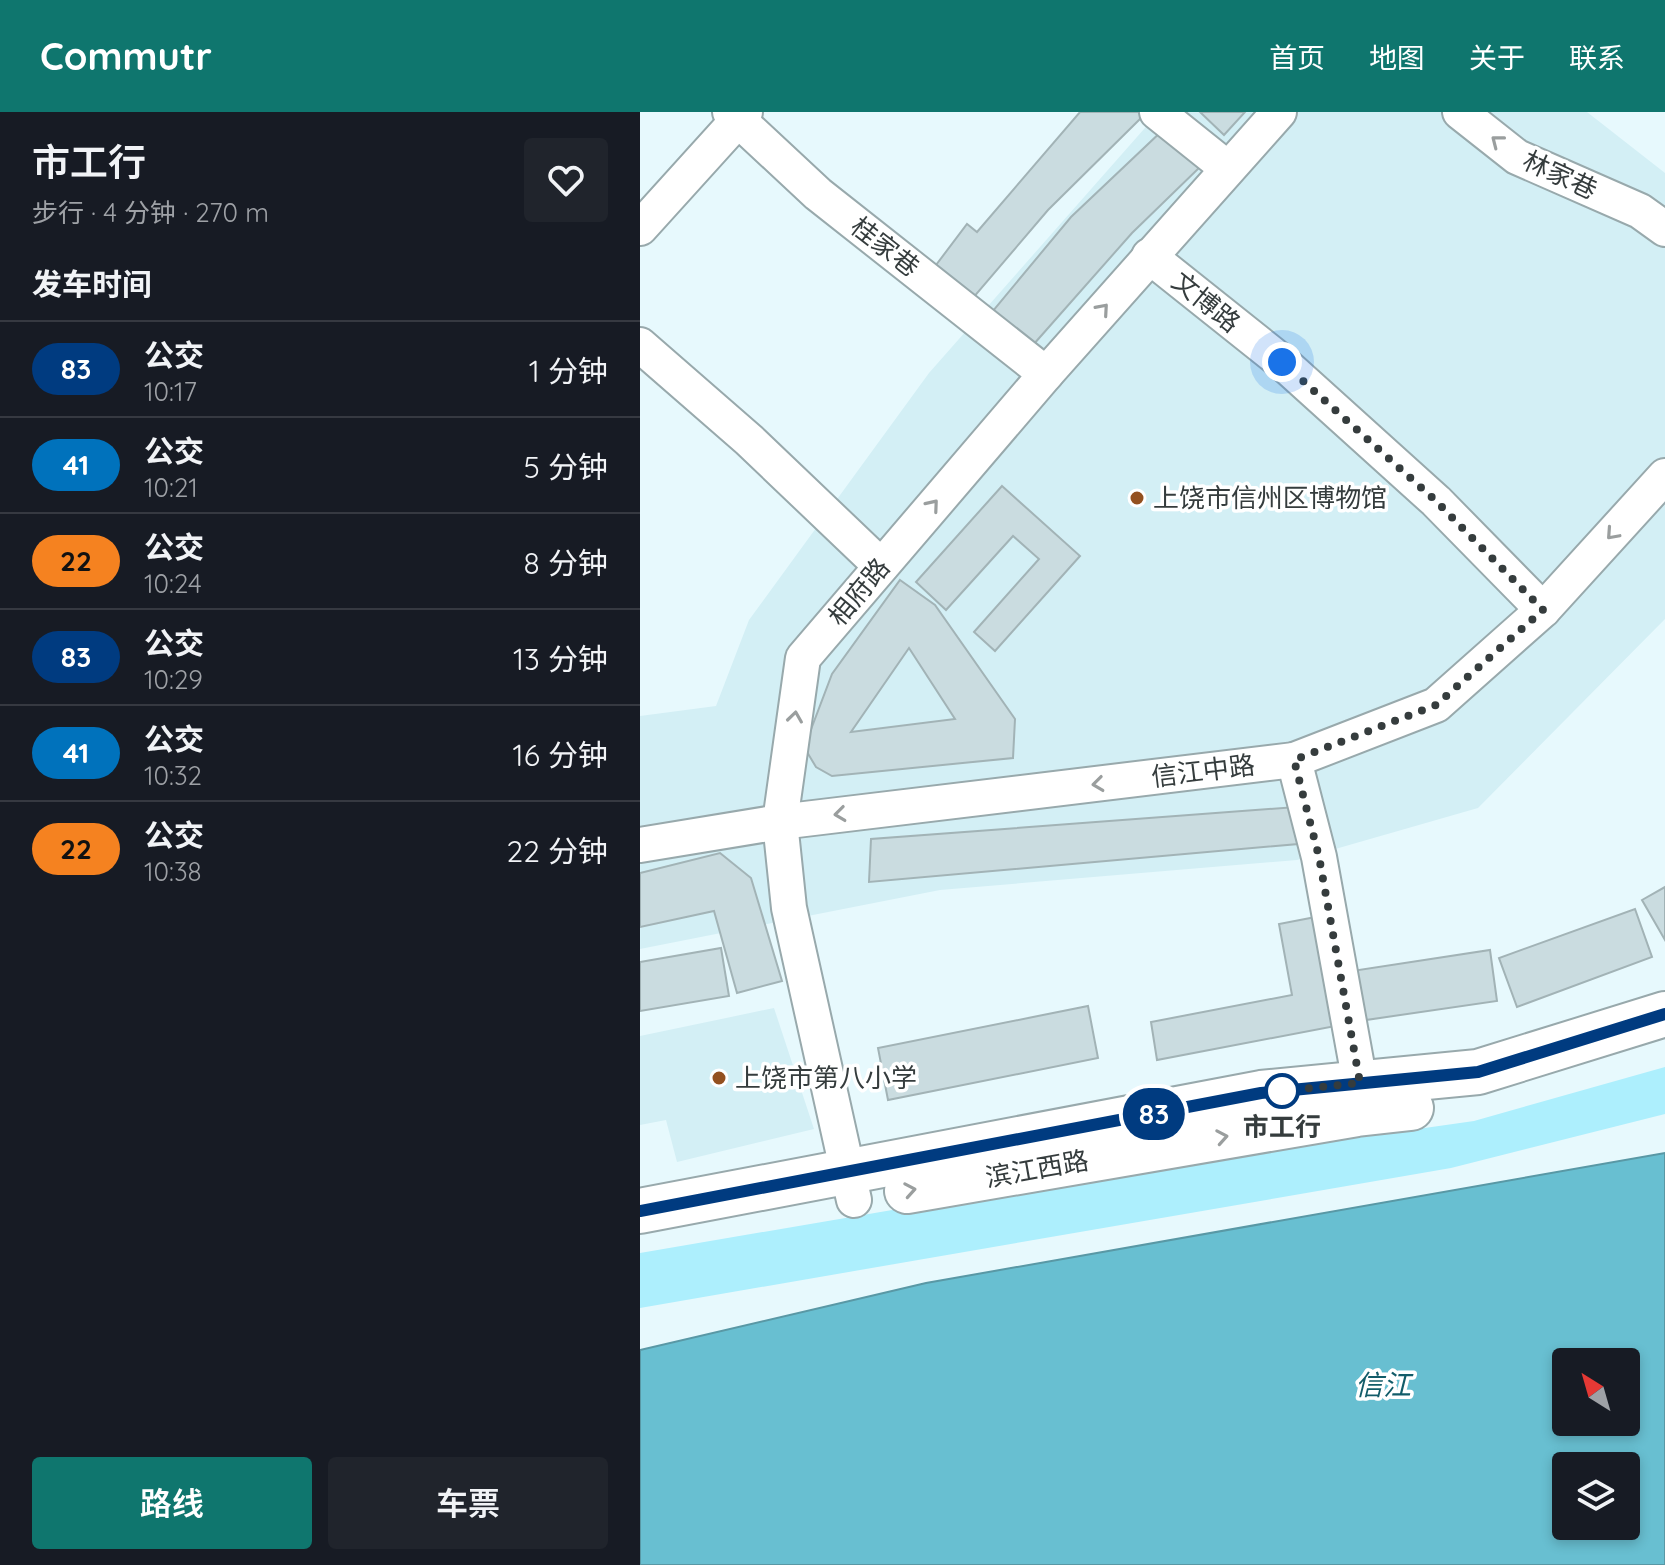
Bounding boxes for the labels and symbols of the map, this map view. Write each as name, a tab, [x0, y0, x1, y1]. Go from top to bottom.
one-way arrow	[1491, 137, 1506, 151]
street label: 林家巷	[1518, 143, 1603, 206]
street label: 桂家巷	[844, 210, 926, 284]
street label: 文博路	[1166, 264, 1247, 339]
one-way arrow	[1093, 303, 1108, 318]
your location	[1262, 342, 1302, 382]
place label: 上饶市信州区博物馆	[1153, 481, 1387, 514]
marker: 上饶市信州区博物馆	[1128, 489, 1146, 507]
one-way arrow	[923, 500, 938, 514]
one-way arrow	[1607, 525, 1622, 539]
street label: 相府路	[821, 551, 896, 632]
one-way arrow	[786, 710, 803, 723]
street label: 信江中路	[1149, 748, 1257, 793]
one-way arrow	[1091, 775, 1104, 792]
one-way arrow	[833, 806, 846, 823]
place label: 上饶市第八小学	[735, 1061, 917, 1094]
marker: 上饶市第八小学	[710, 1069, 728, 1087]
marker: 市工行	[1265, 1074, 1299, 1108]
line badge: 83	[1118, 1088, 1190, 1140]
place label: 市工行	[1243, 1110, 1321, 1143]
one-way arrow	[1215, 1129, 1229, 1146]
street label: 滨江西路	[983, 1143, 1091, 1194]
one-way arrow	[904, 1183, 917, 1200]
north arrow	[1552, 1348, 1640, 1436]
water label: 信江	[1355, 1367, 1414, 1402]

